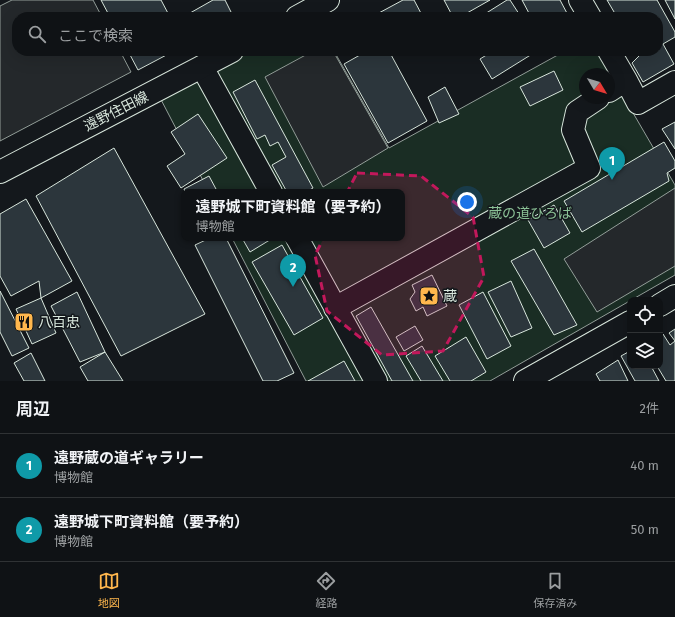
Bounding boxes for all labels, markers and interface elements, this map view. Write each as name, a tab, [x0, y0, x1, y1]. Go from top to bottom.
search box	[12, 12, 663, 56]
icon: search	[26, 23, 48, 45]
text: ここで検索	[58, 27, 133, 45]
north arrow	[579, 68, 615, 104]
street label: 遠野住田線	[81, 88, 151, 135]
pin: 1	[599, 147, 625, 180]
popup	[181, 189, 405, 241]
your location	[457, 192, 477, 212]
text: 遠野城下町資料館（要予約）	[195, 198, 391, 216]
park label: 蔵の道ひろば	[488, 205, 572, 222]
text: 博物館	[195, 219, 235, 234]
pin: 2	[280, 254, 306, 287]
place icon: 蔵	[418, 285, 440, 307]
place label: 蔵	[443, 288, 457, 305]
map controls	[627, 297, 663, 369]
button: locate	[627, 297, 663, 333]
restaurant icon: 八百忠	[13, 311, 35, 333]
place label: 八百忠	[38, 314, 80, 331]
button: layers	[627, 333, 663, 369]
text: 周辺	[16, 399, 50, 420]
text: 2件	[640, 401, 659, 416]
text: 遠野蔵の道ギャラリー	[54, 449, 204, 467]
text: 1	[26, 458, 32, 473]
text: 40 m	[630, 458, 659, 473]
text: 博物館	[54, 470, 93, 485]
text: 遠野城下町資料館（要予約）	[54, 513, 249, 531]
text: 2	[26, 522, 32, 537]
text: 50 m	[631, 522, 659, 537]
text: 博物館	[54, 534, 93, 549]
tab: 地図	[98, 570, 120, 610]
tab: 経路	[315, 570, 337, 610]
tab: 保存済み	[533, 570, 577, 610]

